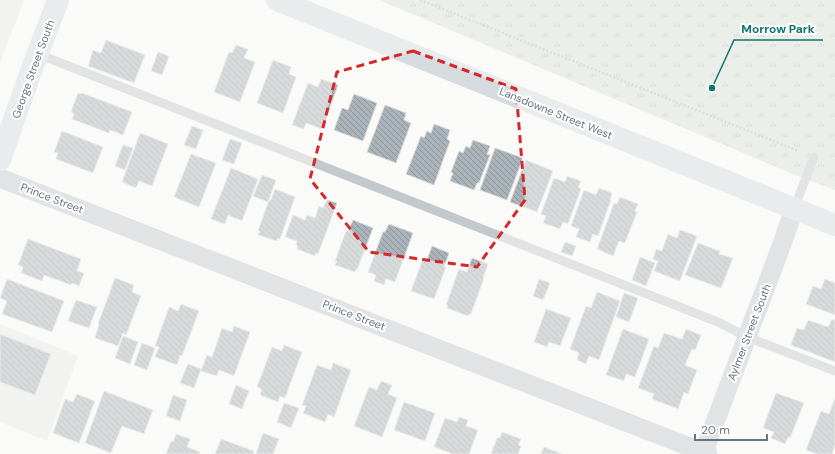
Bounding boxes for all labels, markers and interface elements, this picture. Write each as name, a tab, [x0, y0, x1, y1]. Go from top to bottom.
callout: Morrow Park	[734, 16, 823, 40]
street label: George Street South	[9, 18, 57, 120]
text: Morrow Park	[741, 21, 815, 37]
street label: Lansdowne Street West	[497, 84, 615, 142]
street label: Prince Street	[19, 180, 85, 216]
street label: Aylmer Street South	[724, 282, 774, 382]
street label: Prince Street	[321, 297, 387, 333]
scale bar	[695, 416, 767, 442]
text: 20 m	[701, 422, 730, 438]

